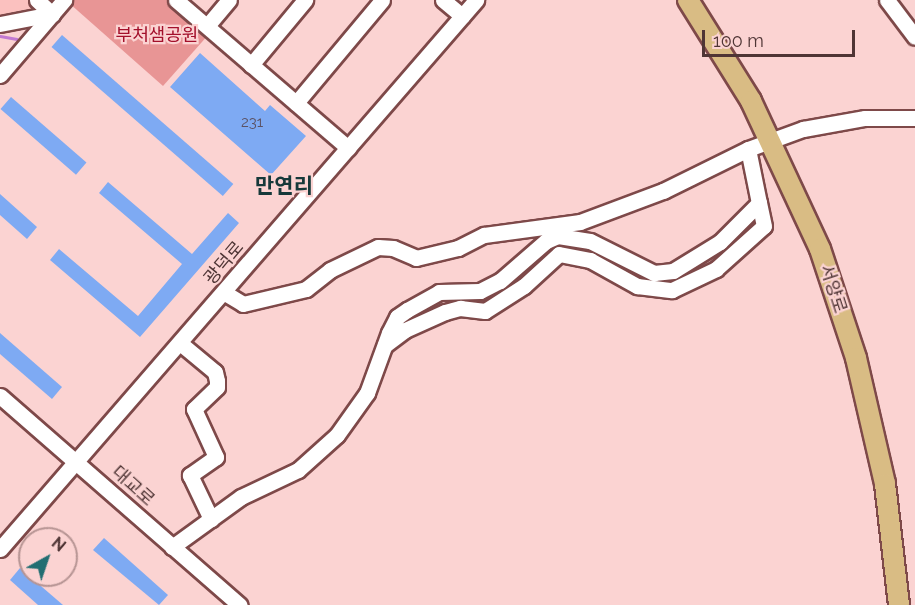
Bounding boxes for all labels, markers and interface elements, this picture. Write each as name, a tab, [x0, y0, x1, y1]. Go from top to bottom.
scale bar	[705, 18, 858, 56]
park label: 부처샘공원	[116, 24, 198, 46]
text: 100 m	[713, 30, 764, 51]
house number: 231	[241, 114, 263, 132]
district label: 만연리	[255, 173, 313, 199]
street label: 광덕로	[200, 237, 248, 289]
street label: 서양로	[815, 262, 851, 316]
street label: 대교로	[107, 461, 159, 511]
north arrow	[18, 527, 78, 587]
text: N	[48, 533, 69, 556]

